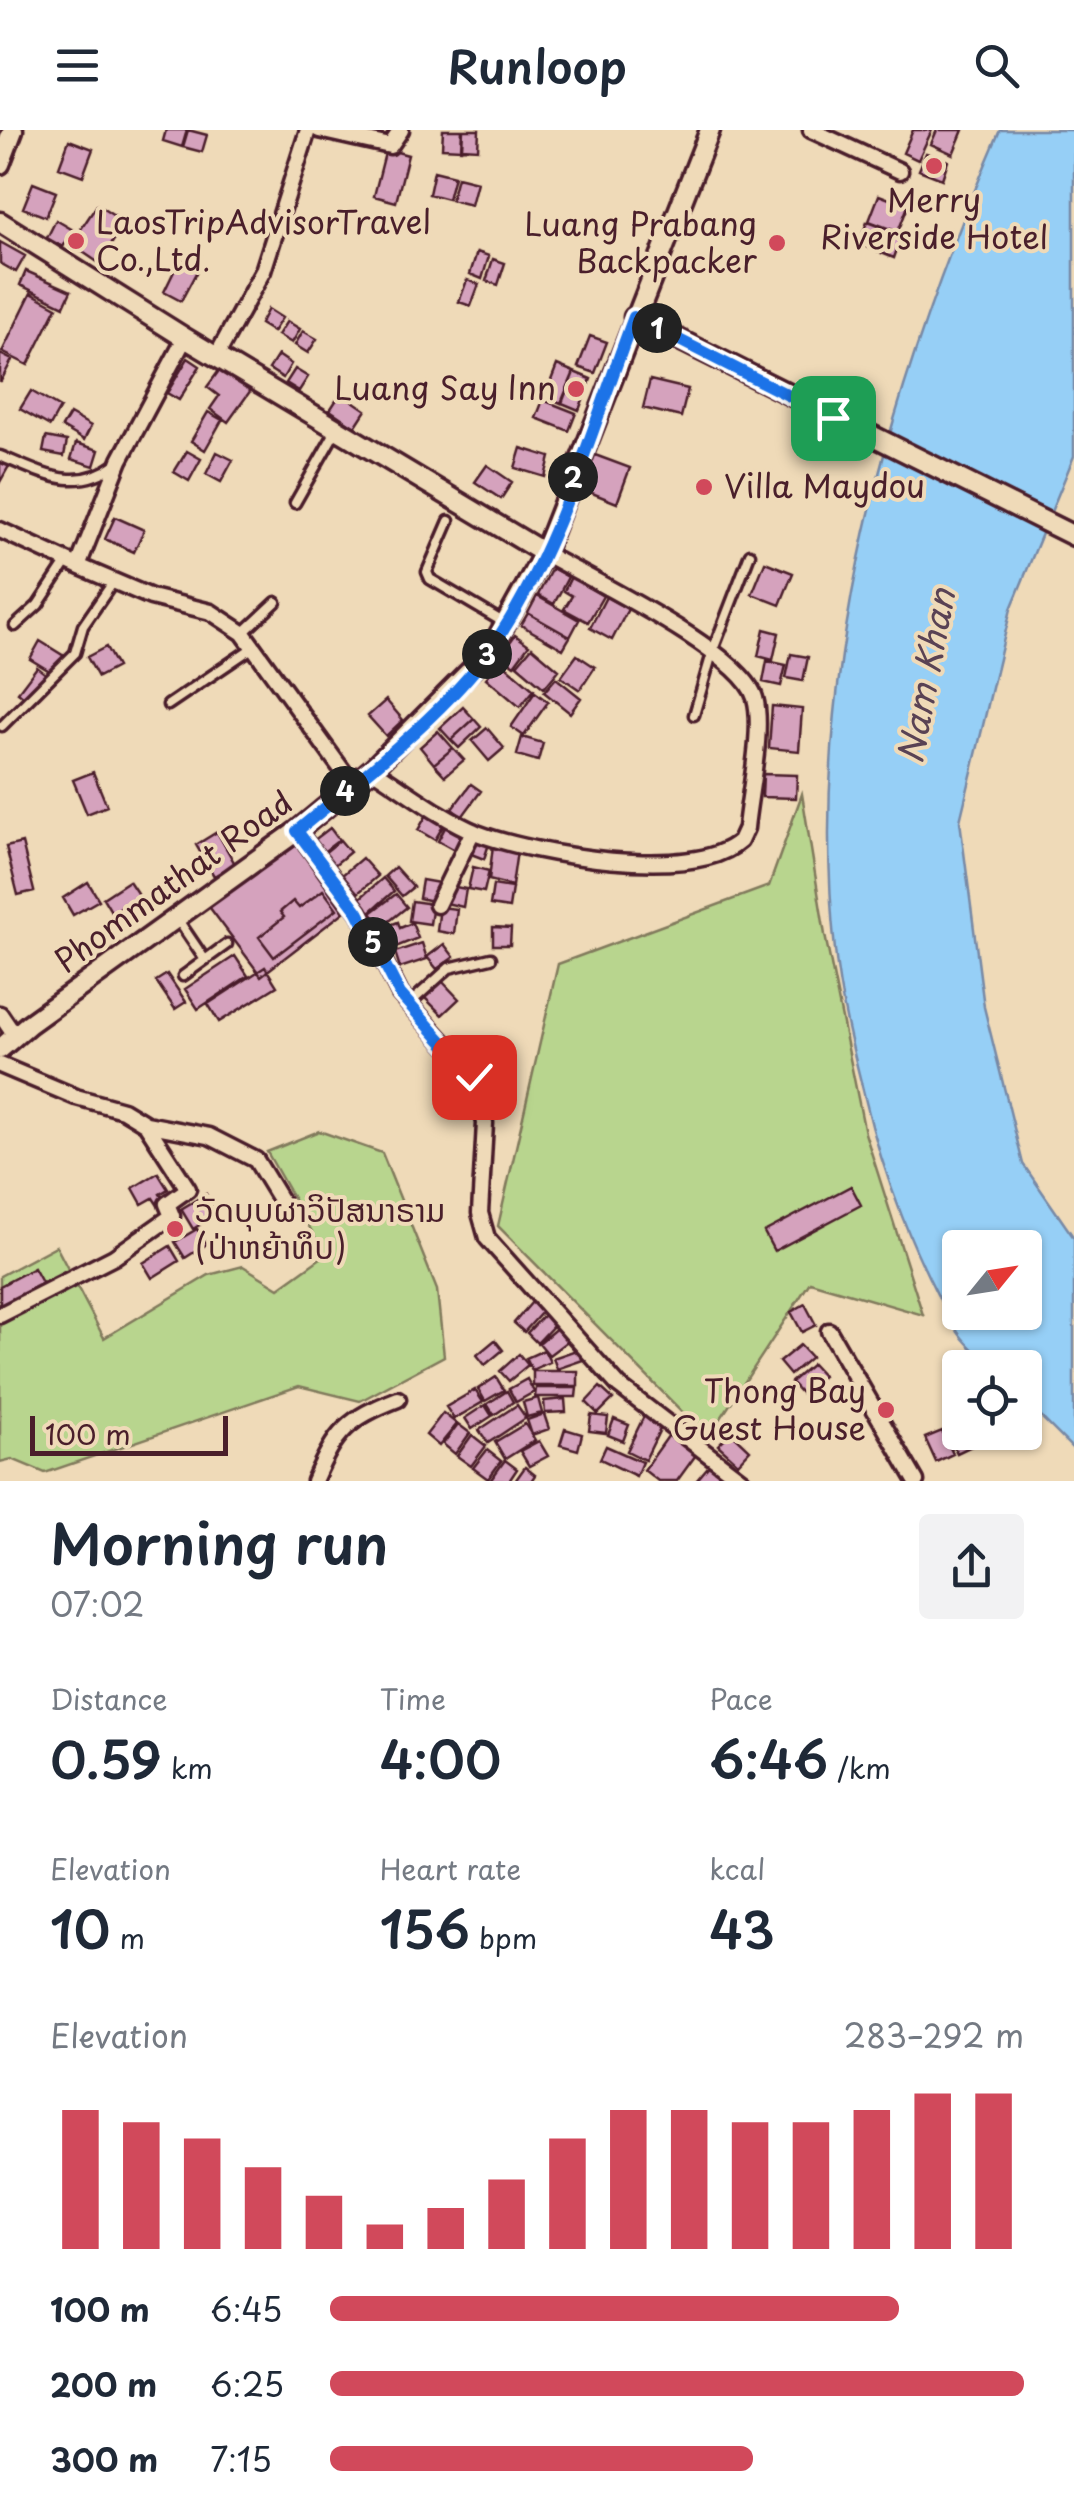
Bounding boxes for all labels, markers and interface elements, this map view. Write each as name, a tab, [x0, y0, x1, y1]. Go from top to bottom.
text: Runloop	[447, 31, 627, 99]
icon: menu	[50, 38, 105, 93]
icon: search	[969, 38, 1024, 93]
marker: Merry Riverside Hotel	[923, 155, 945, 177]
place label: Merry Riverside Hotel	[820, 175, 1048, 260]
place label: LaosTripAdvisorTravel Co.,Ltd.	[96, 197, 431, 282]
place label: Luang Prabang Backpacker	[524, 199, 757, 284]
marker: LaosTripAdvisorTravel Co.,Ltd.	[65, 230, 87, 252]
marker: Luang Prabang Backpacker	[766, 232, 788, 254]
pin: 1	[632, 303, 682, 353]
text: 1	[650, 306, 664, 349]
place label: Luang Say Inn	[334, 363, 556, 411]
pin	[791, 376, 876, 461]
marker: Luang Say Inn	[565, 378, 587, 400]
icon: arrive	[806, 391, 861, 446]
pin: 2	[548, 452, 598, 502]
text: 2	[563, 455, 583, 498]
place label: Villa Maydou	[724, 461, 925, 509]
marker: Villa Maydou	[693, 476, 715, 498]
water label: Nam Khan	[882, 582, 968, 767]
pin: 3	[462, 629, 512, 679]
text: 3	[478, 632, 496, 675]
pin: 4	[320, 766, 370, 816]
text: 4	[335, 769, 355, 812]
street label: Phommathat Road	[44, 778, 302, 983]
pin: 5	[348, 917, 398, 967]
text: 5	[364, 920, 382, 963]
pin	[432, 1035, 517, 1120]
icon: check	[447, 1050, 502, 1105]
place label: ວັດບຸບຜາວິປັສນາຣາມ (ປ່າຫຍ້າທຶບ)	[195, 1185, 446, 1270]
marker: ວັດບຸບຜາວິປັສນາຣາມ (ປ່າຫຍ້າທຶບ)	[164, 1218, 186, 1240]
north arrow	[942, 1230, 1042, 1330]
map controls	[942, 1230, 1042, 1450]
button: locate	[942, 1350, 1042, 1450]
place label: Thong Bay Guest House	[672, 1366, 866, 1451]
marker: Thong Bay Guest House	[875, 1399, 897, 1421]
scale bar	[30, 1411, 228, 1456]
text: 100 m	[45, 1412, 131, 1455]
text: Morning run	[50, 1501, 388, 1584]
button: share	[919, 1514, 1024, 1619]
text: 07:02	[50, 1580, 144, 1628]
text: Distance	[50, 1677, 168, 1720]
text: Time	[380, 1677, 446, 1720]
text: Pace	[709, 1677, 773, 1720]
text: 0.59	[50, 1720, 162, 1796]
text: 4:00	[380, 1720, 501, 1796]
text: 6:46	[709, 1720, 828, 1796]
text: km	[162, 1746, 213, 1789]
text: /km	[828, 1746, 891, 1789]
text: Elevation	[50, 1847, 171, 1890]
text: Heart rate	[380, 1847, 521, 1890]
text: kcal	[709, 1847, 765, 1890]
text: 10	[50, 1890, 110, 1966]
text: 156	[380, 1890, 470, 1966]
text: 43	[709, 1890, 775, 1966]
text: m	[110, 1916, 145, 1959]
text: bpm	[470, 1916, 537, 1959]
text: Elevation	[50, 2011, 188, 2059]
text: 283–292 m	[844, 2011, 1024, 2059]
text: 100 m	[50, 2285, 150, 2333]
text: 6:45	[210, 2285, 282, 2333]
text: 200 m	[50, 2360, 157, 2408]
text: 6:25	[210, 2360, 284, 2408]
text: 300 m	[50, 2435, 158, 2483]
text: 7:15	[210, 2435, 272, 2483]

